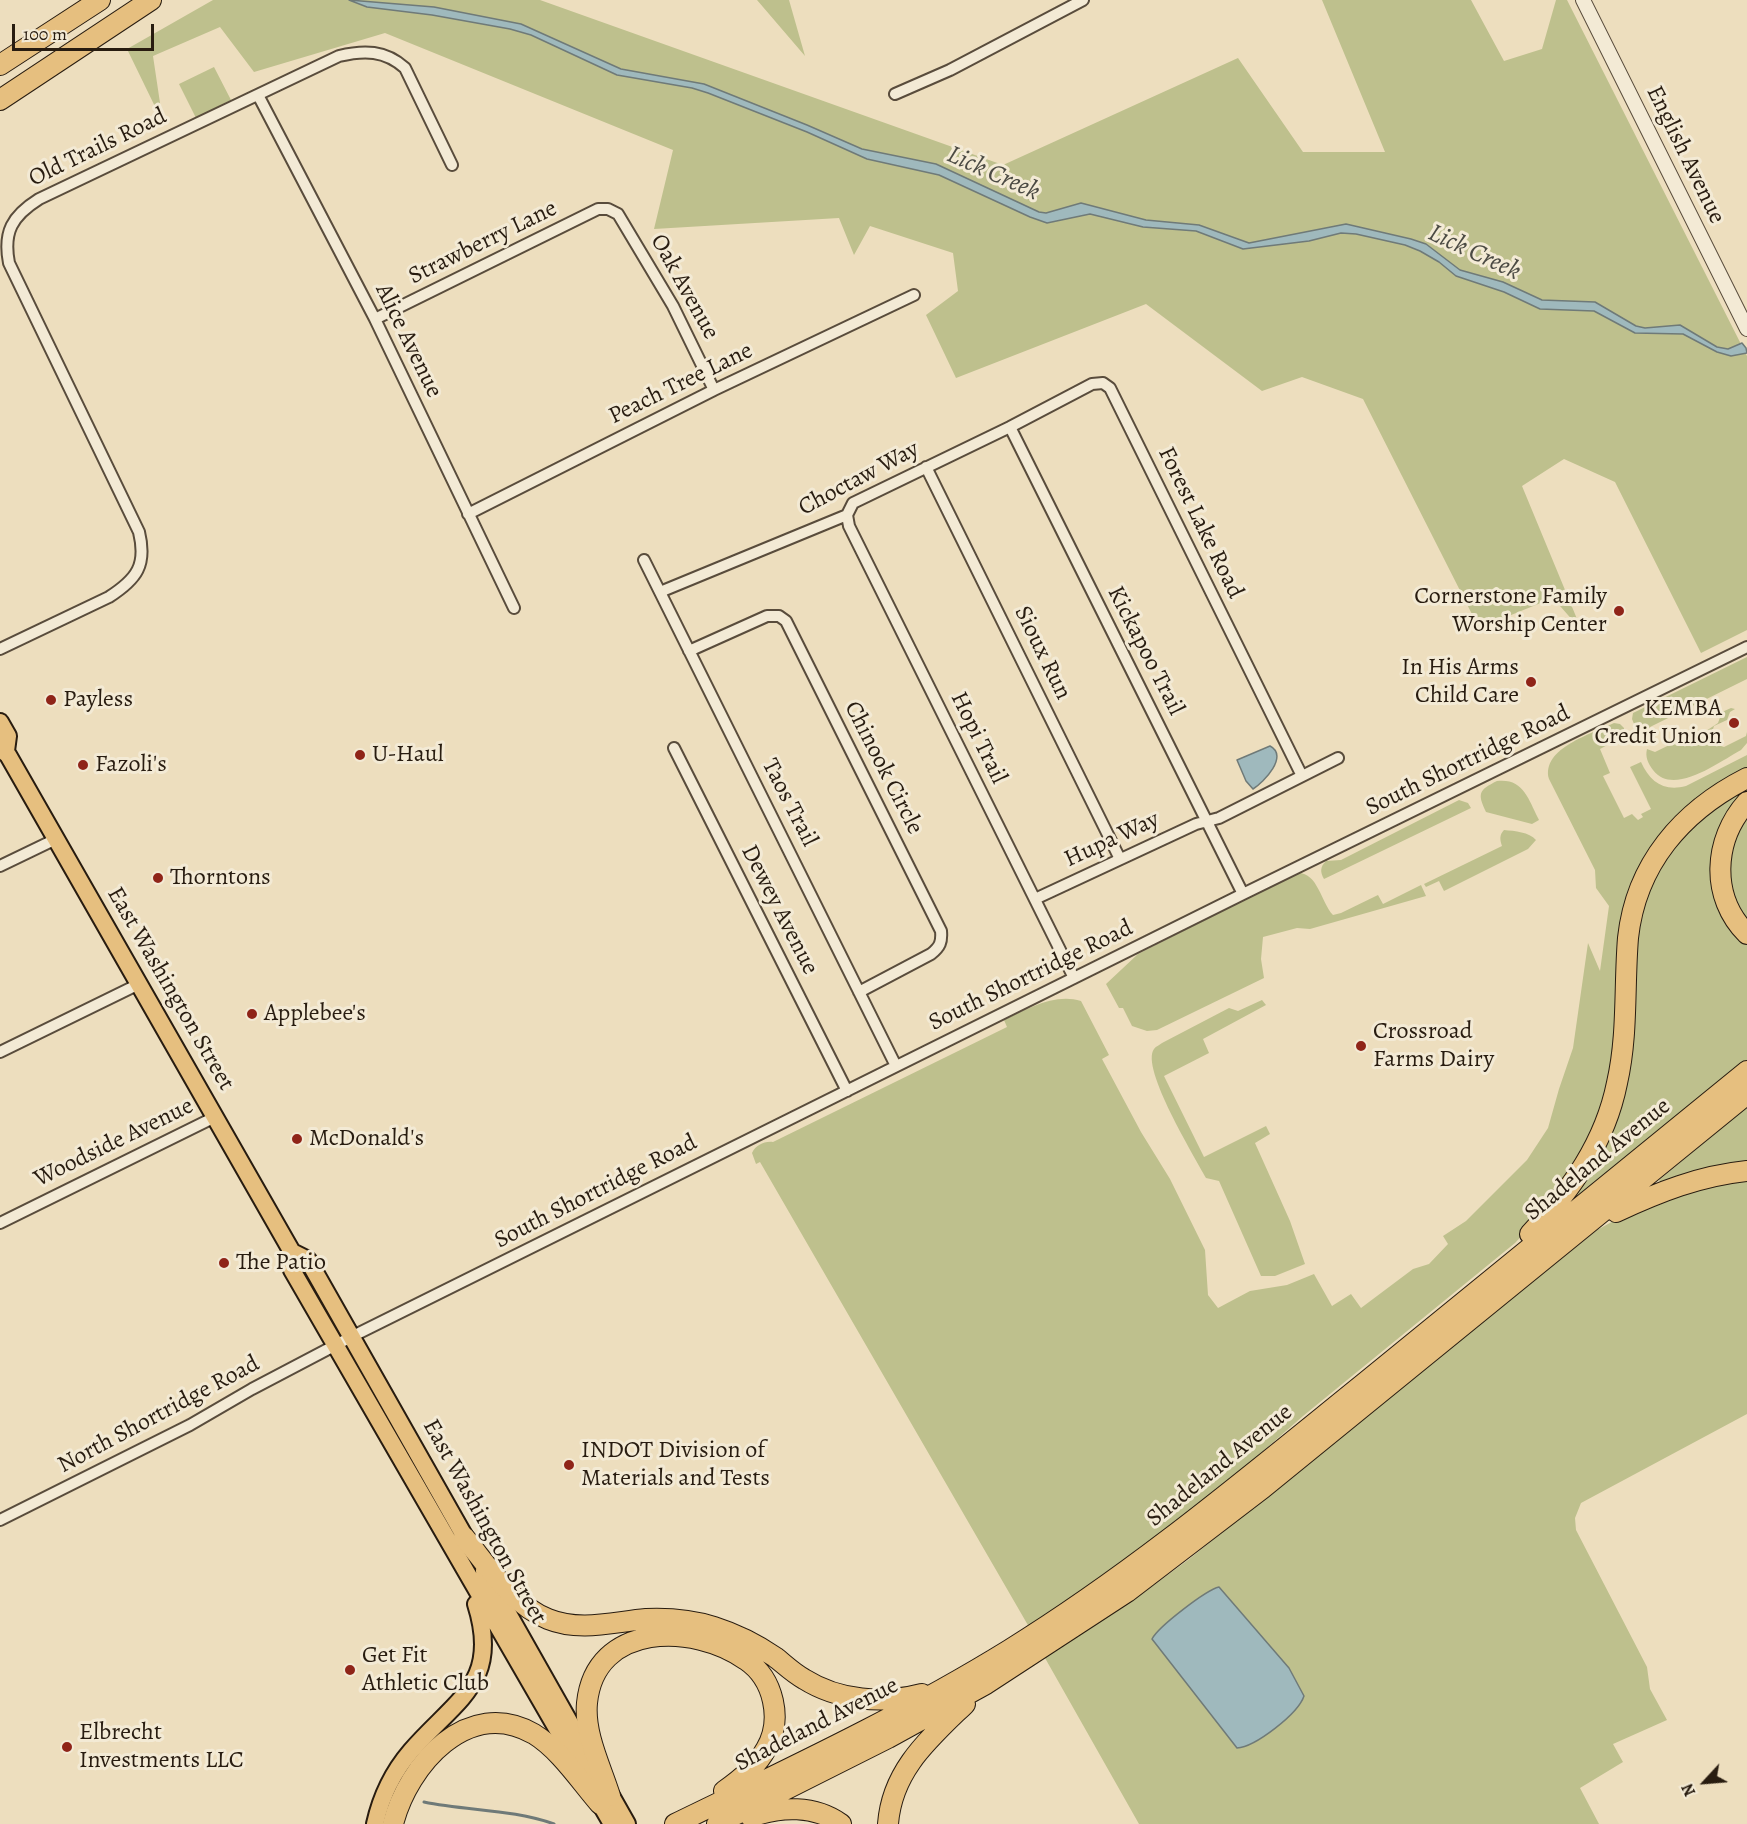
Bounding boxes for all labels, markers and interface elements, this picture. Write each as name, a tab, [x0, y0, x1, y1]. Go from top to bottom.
scale bar	[15, 12, 158, 50]
text: 100 m	[23, 22, 67, 46]
street label: English Avenue	[1639, 81, 1731, 229]
street label: Old Trails Road	[24, 102, 172, 194]
water label: Lick Creek	[942, 140, 1044, 208]
street label: Strawberry Lane	[404, 195, 562, 291]
water label: Lick Creek	[1423, 218, 1525, 288]
street label: Oak Avenue	[643, 229, 725, 345]
street label: Alice Avenue	[368, 279, 448, 403]
street label: Peach Tree Lane	[604, 337, 758, 431]
street label: Choctaw Way	[794, 435, 924, 523]
street label: Forest Lake Road	[1151, 442, 1249, 604]
street label: Kickapoo Trail	[1100, 582, 1190, 720]
place label: Cornerstone Family Worship Center	[1414, 583, 1607, 639]
street label: Sioux Run	[1007, 602, 1077, 704]
marker: Cornerstone Family Worship Center	[1612, 604, 1626, 618]
place label: In His Arms Child Care	[1401, 654, 1519, 710]
marker: In His Arms Child Care	[1524, 675, 1538, 689]
place label: Payless	[63, 686, 133, 714]
street label: Hopi Trail	[943, 687, 1013, 789]
marker: Payless	[44, 693, 58, 707]
place label: KEMBA Credit Union	[1595, 695, 1722, 751]
street label: Chinook Circle	[837, 697, 929, 839]
street label: South Shortridge Road	[1361, 699, 1575, 823]
marker: KEMBA Credit Union	[1727, 716, 1741, 730]
place label: U-Haul	[372, 741, 444, 769]
marker: U-Haul	[353, 748, 367, 762]
place label: Fazoli's	[95, 751, 167, 779]
street label: Taos Trail	[755, 754, 823, 852]
marker: Fazoli's	[76, 758, 90, 772]
street label: Hupa Way	[1060, 805, 1164, 875]
street label: Dewey Avenue	[734, 840, 824, 980]
place label: Thorntons	[170, 864, 271, 892]
marker: Thorntons	[151, 871, 165, 885]
street label: East Washington Street	[100, 882, 240, 1096]
street label: South Shortridge Road	[924, 914, 1138, 1038]
place label: Applebee's	[264, 1000, 366, 1028]
marker: Applebee's	[245, 1007, 259, 1021]
place label: Crossroad Farms Dairy	[1373, 1018, 1494, 1074]
marker: Crossroad Farms Dairy	[1354, 1039, 1368, 1053]
street label: Woodside Avenue	[30, 1092, 198, 1194]
street label: Shadeland Avenue	[1519, 1092, 1677, 1228]
place label: McDonald's	[309, 1125, 424, 1153]
street label: South Shortridge Road	[490, 1128, 702, 1256]
marker: McDonald's	[290, 1132, 304, 1146]
place label: The Patio	[236, 1249, 326, 1277]
marker: The Patio	[217, 1256, 231, 1270]
street label: North Shortridge Road	[53, 1350, 265, 1480]
street label: Shadeland Avenue	[1141, 1398, 1299, 1534]
street label: East Washington Street	[416, 1414, 552, 1630]
place label: INDOT Division of Materials and Tests	[581, 1437, 770, 1493]
marker: INDOT Division of Materials and Tests	[562, 1458, 576, 1472]
place label: Get Fit Athletic Club	[362, 1642, 489, 1698]
marker: Get Fit Athletic Club	[343, 1663, 357, 1677]
street label: Shadeland Avenue	[731, 1671, 903, 1779]
place label: Elbrecht Investments LLC	[79, 1719, 244, 1775]
marker: Elbrecht Investments LLC	[60, 1740, 74, 1754]
north arrow	[1675, 1752, 1735, 1812]
text: N	[1676, 1780, 1701, 1800]

